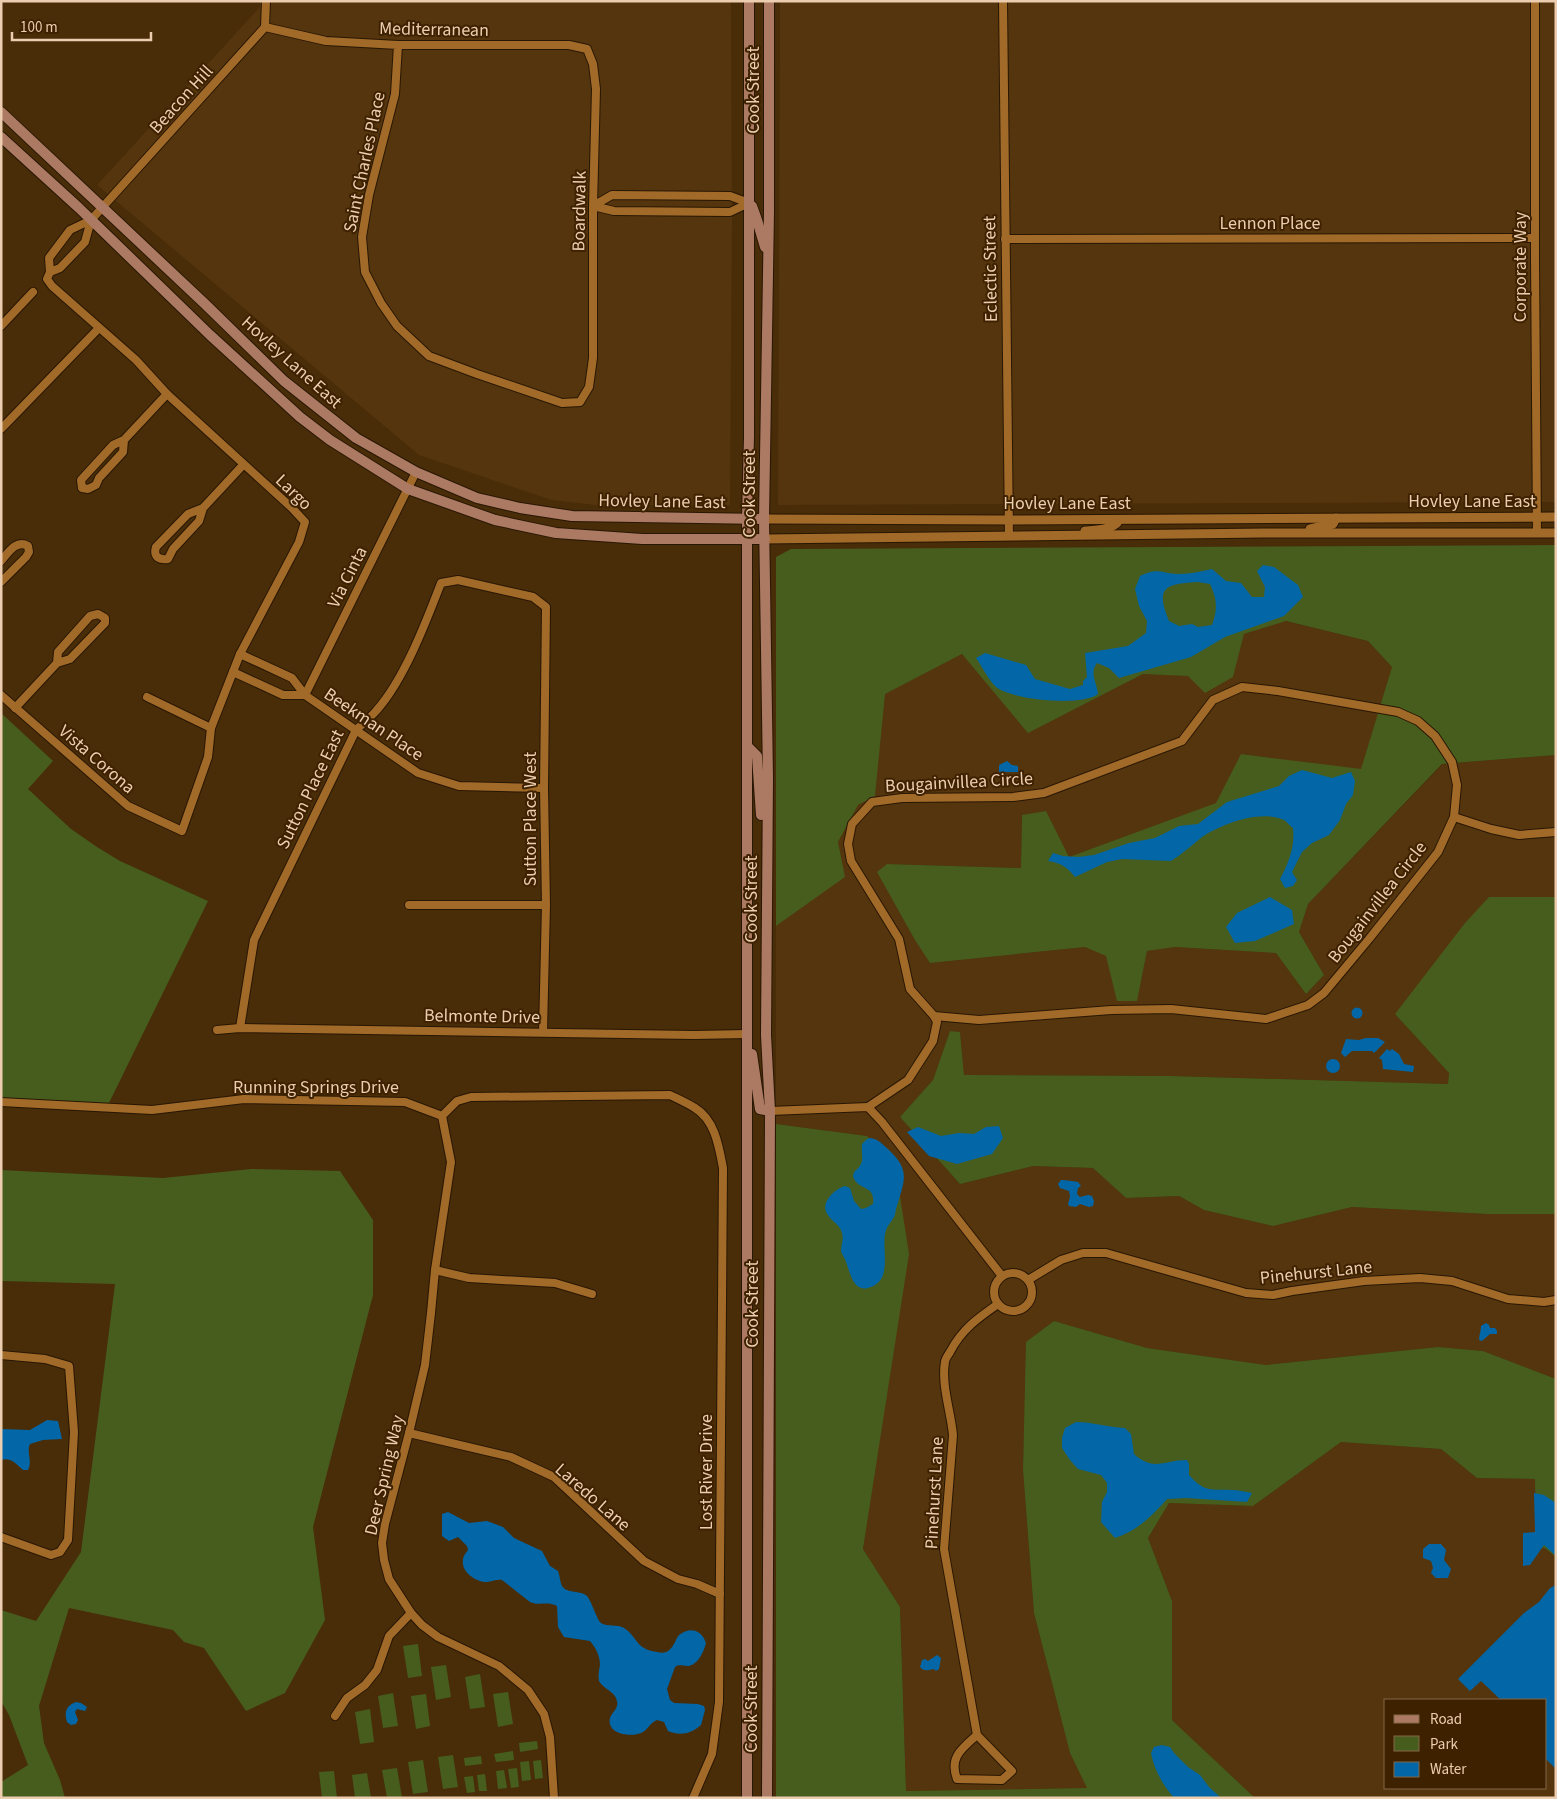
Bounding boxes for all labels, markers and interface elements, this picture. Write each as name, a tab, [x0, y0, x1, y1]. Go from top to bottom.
scale bar	[12, 10, 151, 42]
street label: Mediterranean	[379, 16, 489, 43]
text: 100 m	[20, 17, 58, 38]
street label: Cook Street	[741, 46, 766, 134]
street label: Beacon Hill	[144, 59, 219, 139]
street label: Saint Charles Place	[337, 89, 392, 235]
street label: Boardwalk	[566, 170, 593, 252]
street label: Lennon Place	[1220, 211, 1321, 236]
street label: Corporate Way	[1508, 211, 1533, 322]
street label: Eclectic Street	[977, 216, 1004, 322]
street label: Hovley Lane East	[236, 310, 347, 414]
street label: Cook Street	[737, 450, 762, 538]
street label: Largo	[270, 469, 318, 516]
street label: Hovley Lane East	[598, 488, 726, 515]
street label: Hovley Lane East	[1408, 489, 1536, 514]
street label: Hovley Lane East	[1003, 491, 1131, 516]
street label: Via Cinta	[321, 542, 373, 612]
street label: Beekman Place	[319, 682, 429, 767]
street label: Vista Corona	[53, 719, 140, 800]
street label: Sutton Place East	[271, 725, 350, 853]
street label: Sutton Place West	[518, 752, 543, 886]
street label: Bougainvillea Circle	[884, 766, 1034, 799]
street label: Bougainvillea Circle	[1322, 836, 1433, 968]
street label: Cook Street	[739, 855, 764, 943]
street label: Belmonte Drive	[424, 1003, 540, 1030]
street label: Running Springs Drive	[233, 1075, 399, 1100]
street label: Pinehurst Lane	[1259, 1254, 1373, 1291]
street label: Cook Street	[740, 1260, 765, 1348]
street label: Deer Spring Way	[358, 1412, 411, 1538]
street label: Lost River Drive	[694, 1414, 719, 1530]
street label: Pinehurst Lane	[919, 1436, 950, 1550]
street label: Laredo Lane	[549, 1458, 636, 1537]
street label: Cook Street	[739, 1665, 764, 1753]
legend	[1384, 1699, 1547, 1789]
text: Road	[1430, 1709, 1462, 1730]
text: Park	[1430, 1734, 1459, 1755]
text: Water	[1430, 1759, 1467, 1780]

